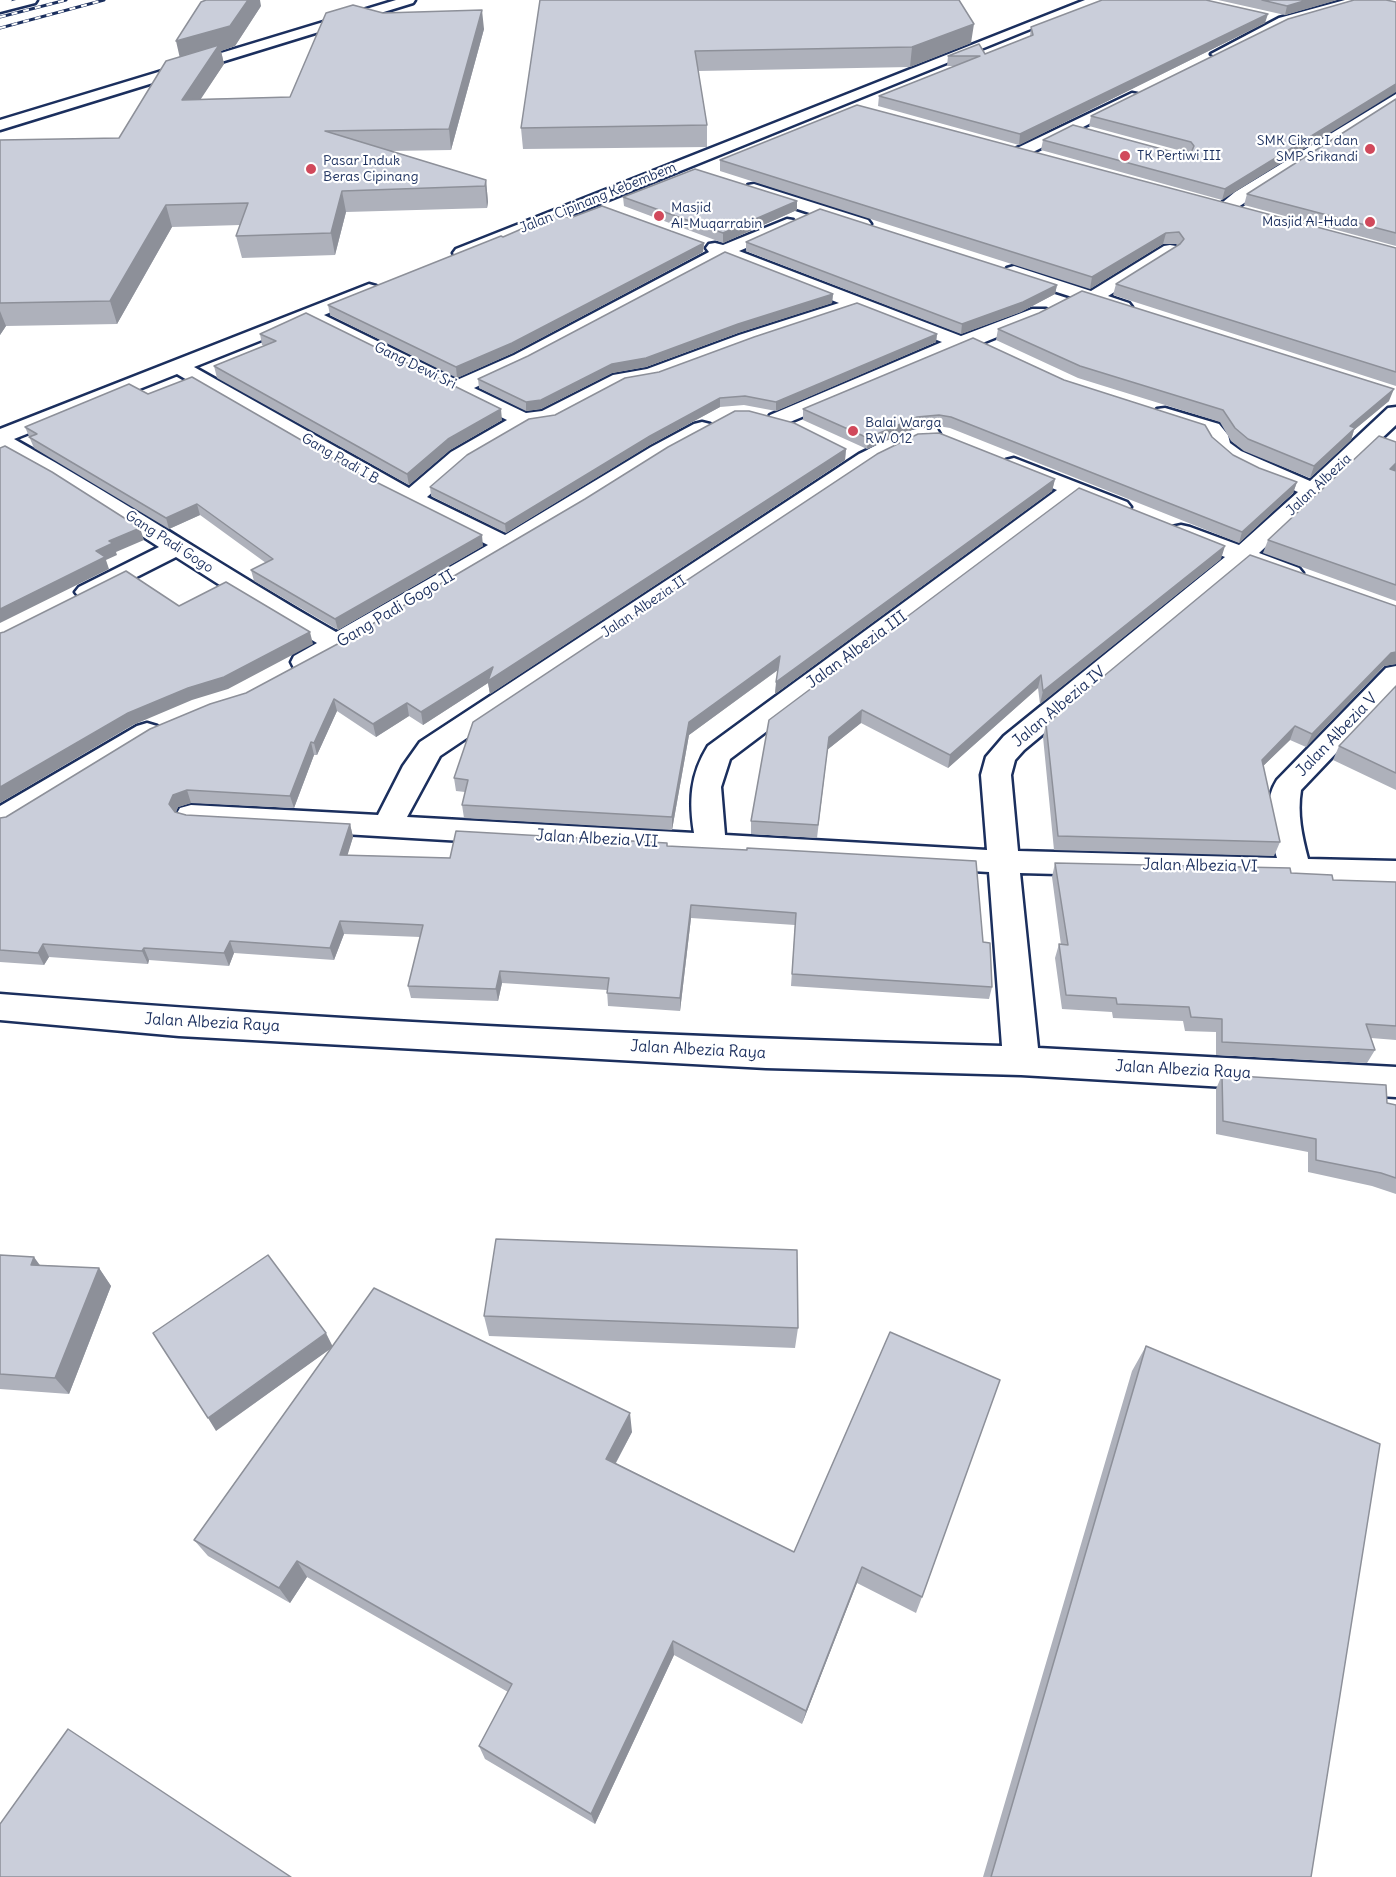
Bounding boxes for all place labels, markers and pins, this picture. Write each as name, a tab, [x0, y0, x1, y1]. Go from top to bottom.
place label: SMK Cikra I dan SMP Srikandi	[1257, 133, 1358, 166]
marker: SMK Cikra I dan SMP Srikandi	[1363, 142, 1377, 156]
place label: TK Pertiwi III	[1137, 148, 1221, 164]
marker: TK Pertiwi III	[1118, 149, 1132, 163]
place label: Pasar Induk Beras Cipinang	[323, 153, 418, 186]
marker: Pasar Induk Beras Cipinang	[304, 162, 318, 176]
place label: Masjid Al-Muqarrabin	[671, 200, 762, 232]
marker: Masjid Al-Muqarrabin	[652, 209, 666, 223]
place label: Masjid Al-Huda	[1262, 214, 1358, 230]
marker: Masjid Al-Huda	[1363, 215, 1377, 229]
place label: Balai Warga RW 012	[865, 415, 941, 448]
marker: Balai Warga RW 012	[846, 424, 860, 438]

